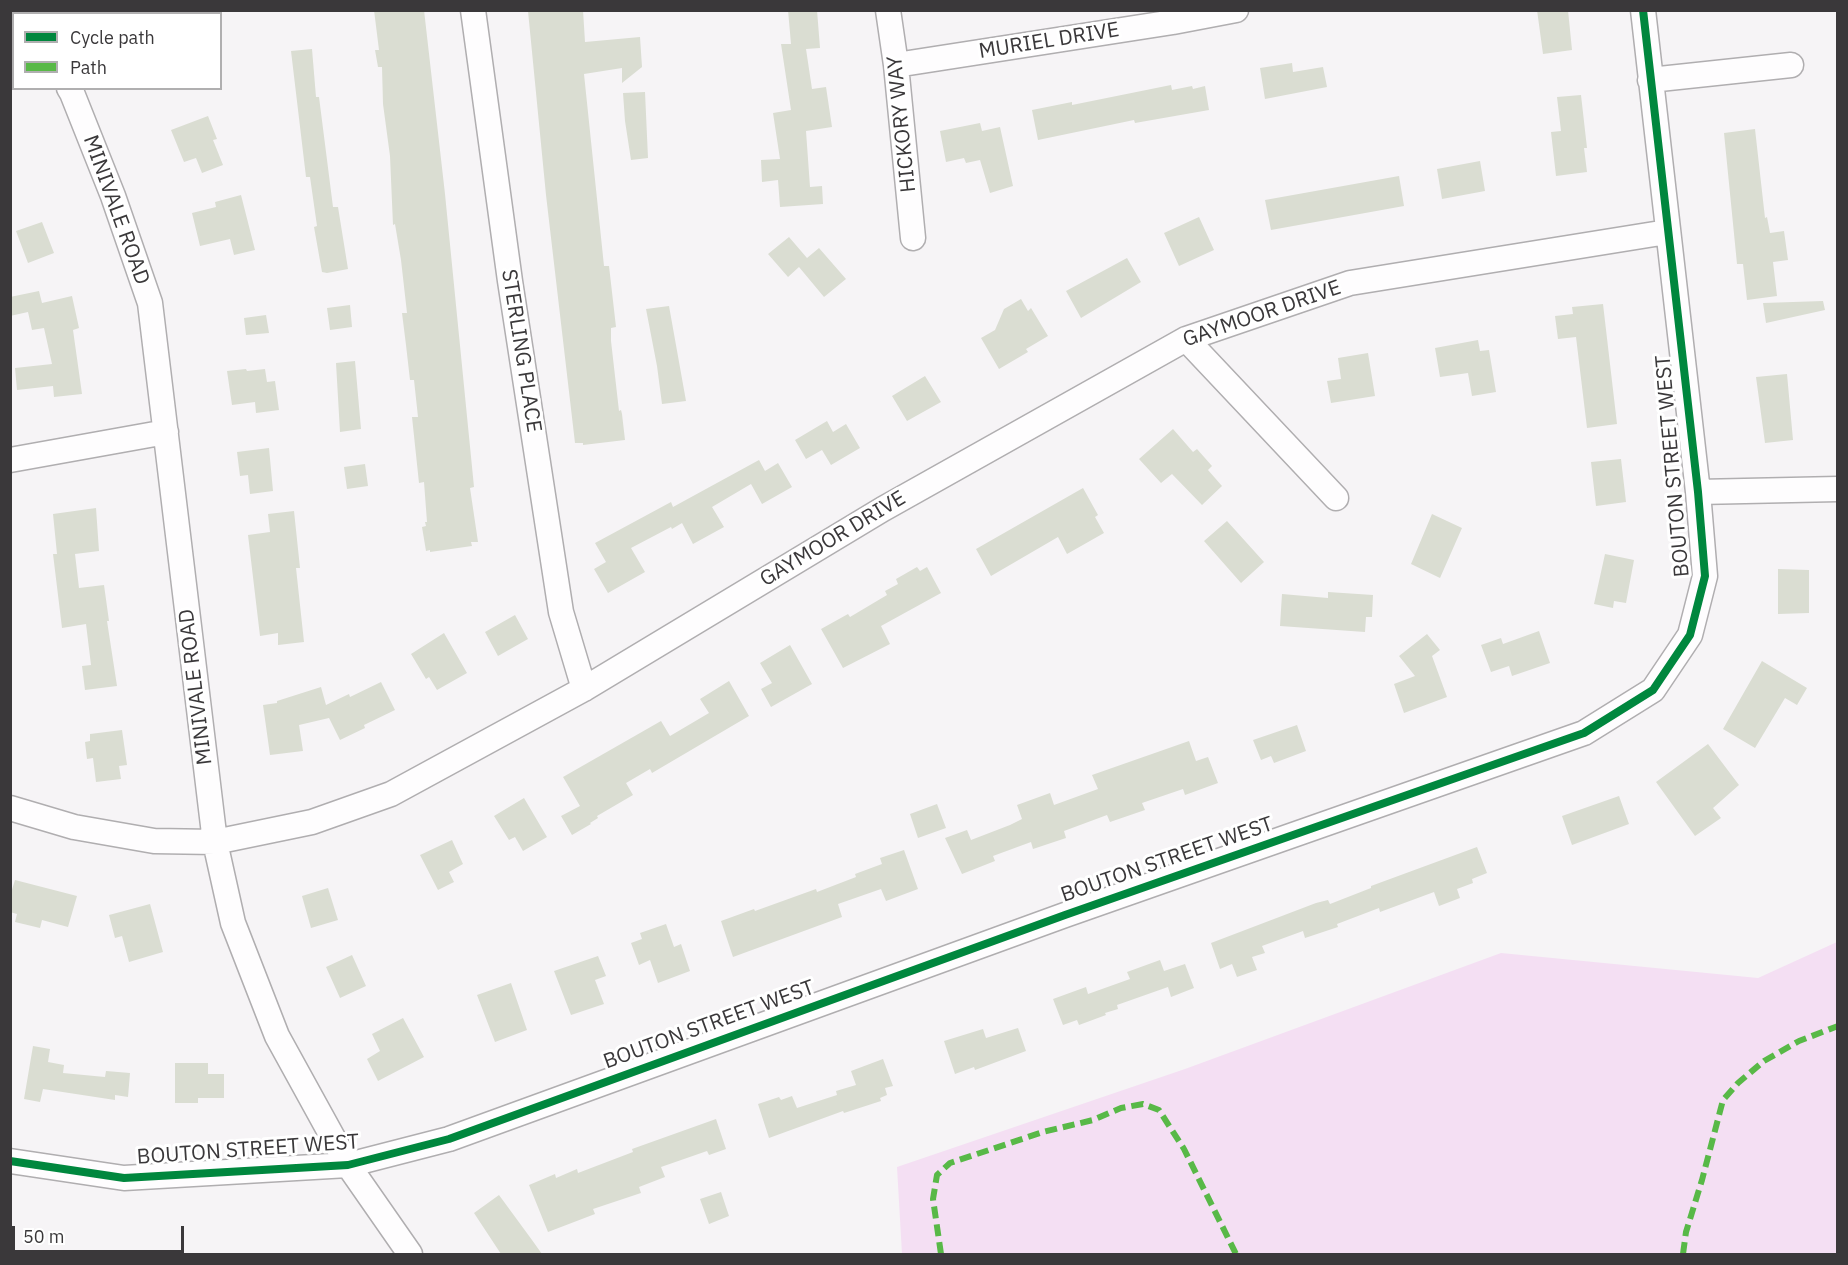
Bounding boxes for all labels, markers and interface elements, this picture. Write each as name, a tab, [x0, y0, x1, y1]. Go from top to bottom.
legend	[12, 12, 222, 90]
street label: MURIEL DRIVE	[977, 17, 1121, 65]
text: Cycle path	[70, 26, 155, 49]
street label: HICKORY WAY	[882, 54, 922, 194]
text: Path	[70, 56, 107, 79]
street label: MINIVALE ROAD	[77, 132, 155, 288]
street label: STERLING PLACE	[496, 268, 546, 434]
street label: GAYMOOR DRIVE	[1180, 275, 1344, 353]
street label: BOUTON STREET WEST	[1651, 354, 1695, 578]
street label: GAYMOOR DRIVE	[756, 486, 910, 592]
street label: MINIVALE ROAD	[174, 607, 218, 767]
street label: BOUTON STREET WEST	[1058, 812, 1276, 908]
street label: BOUTON STREET WEST	[600, 975, 818, 1075]
street label: BOUTON STREET WEST	[136, 1130, 360, 1170]
scale bar	[15, 1214, 188, 1252]
text: 50 m	[23, 1225, 65, 1248]

